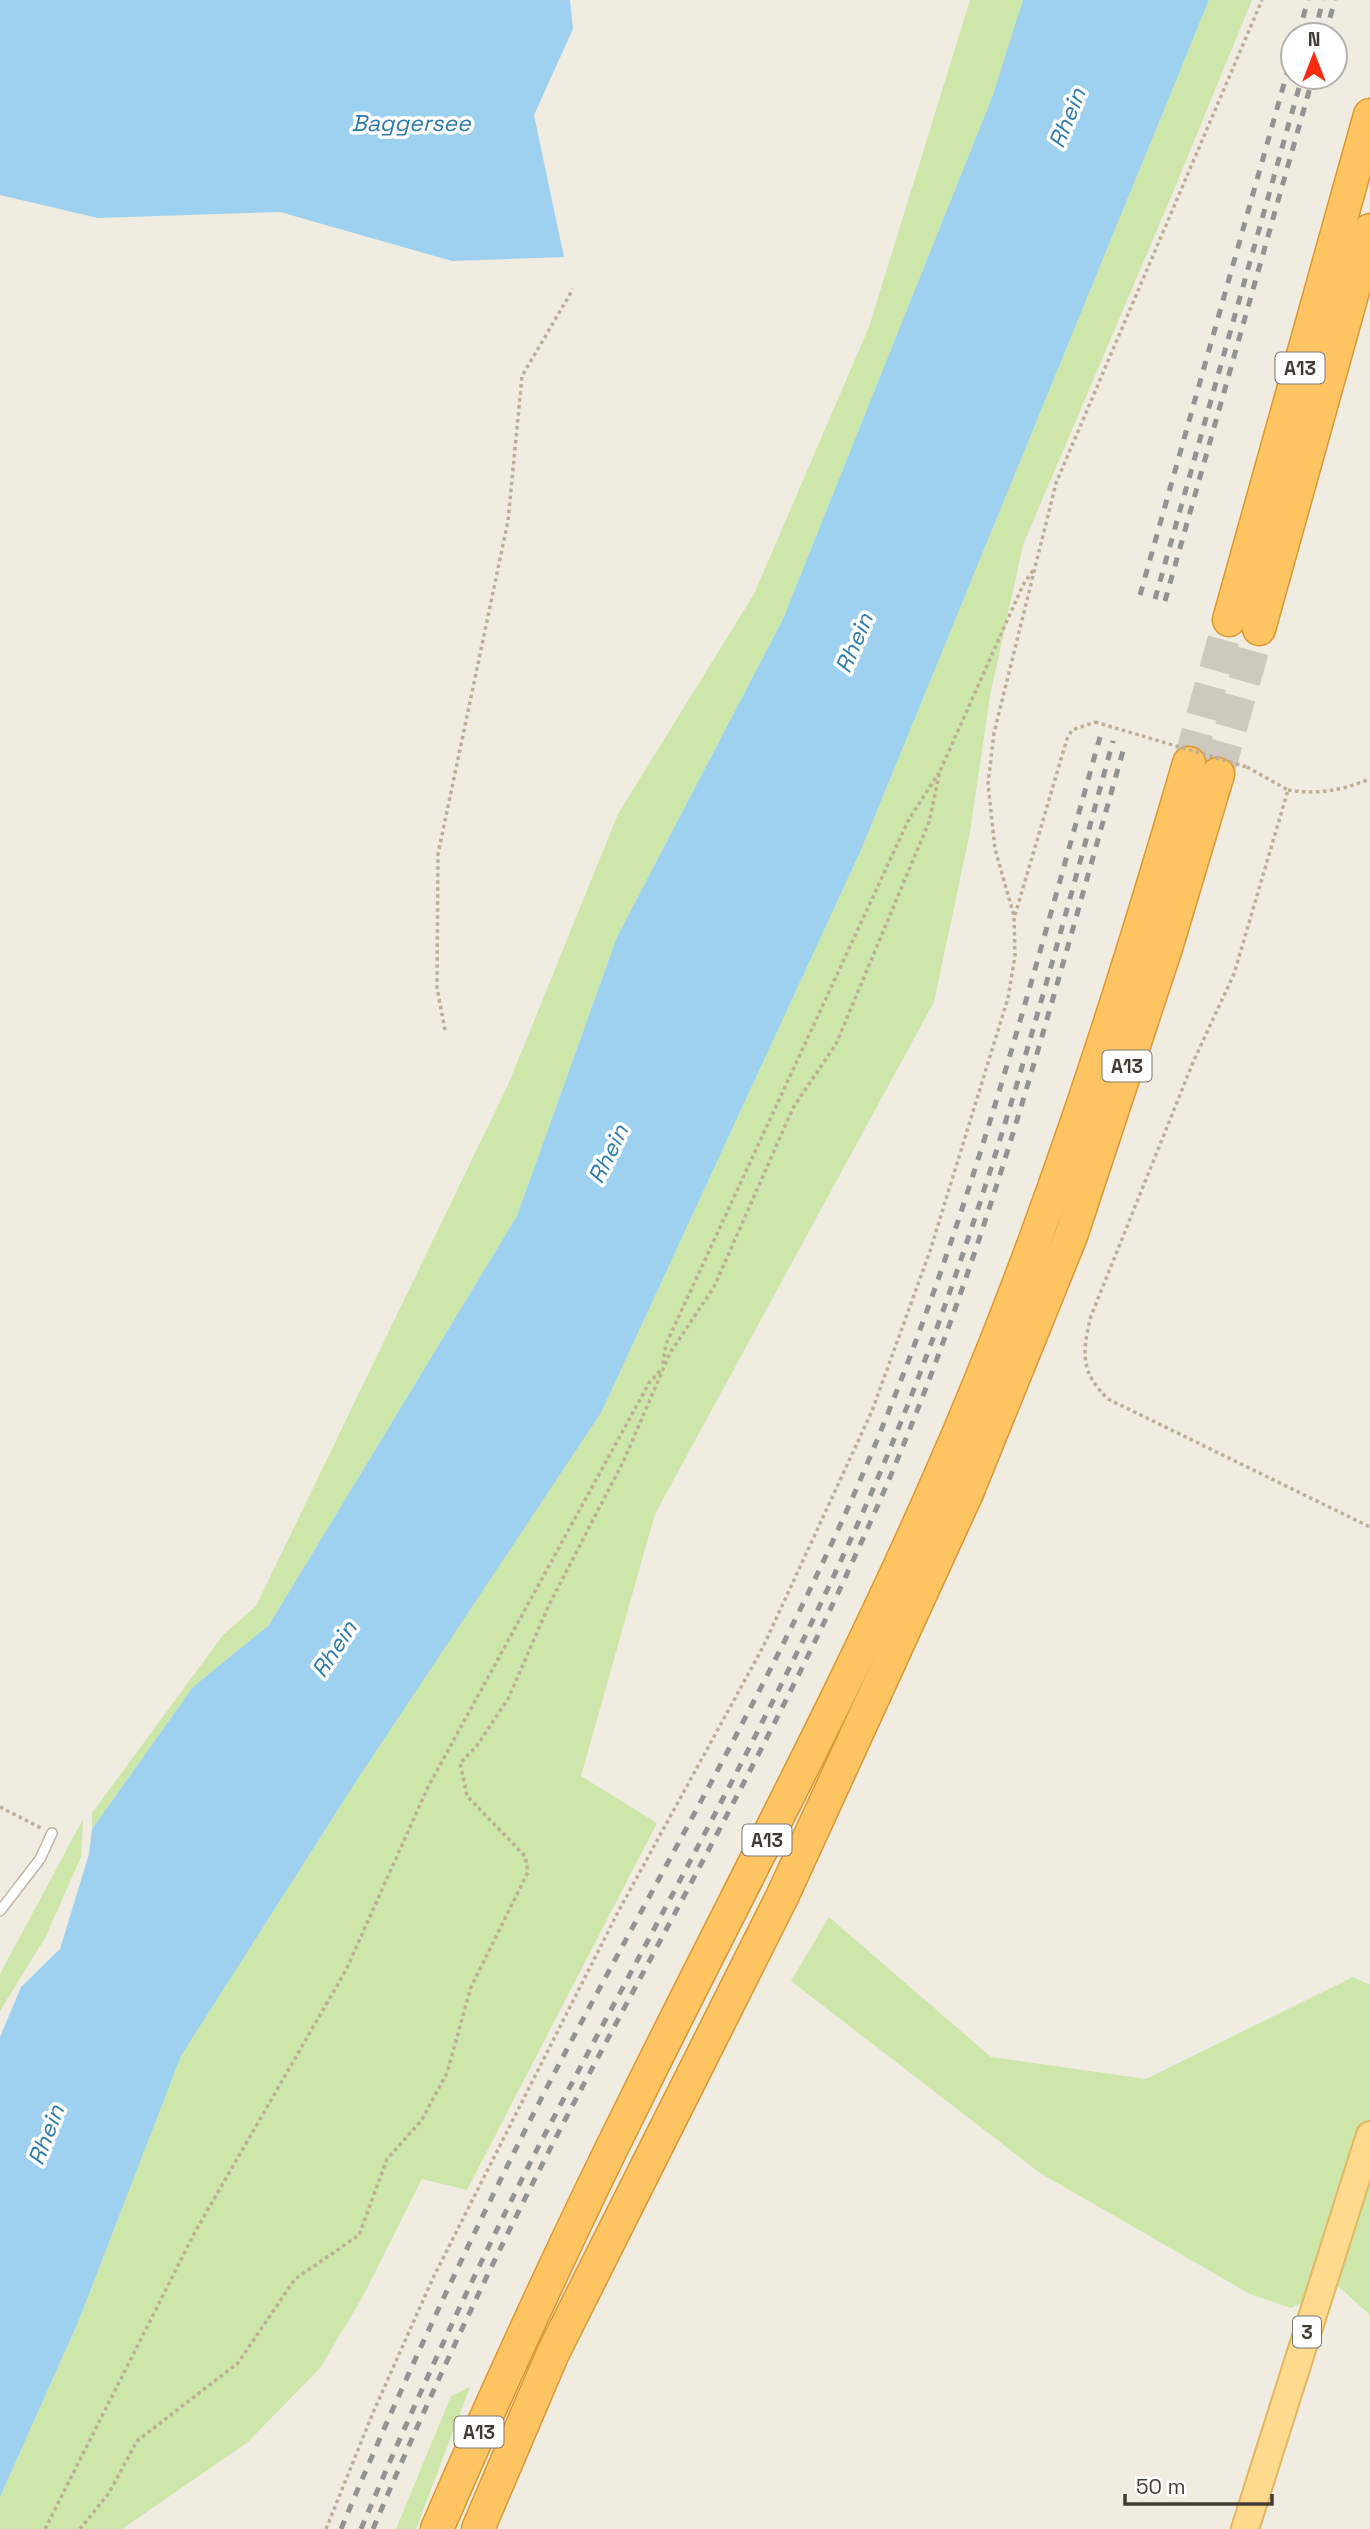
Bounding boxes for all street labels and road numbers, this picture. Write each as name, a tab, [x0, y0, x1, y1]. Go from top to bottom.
road number: A13	[1276, 352, 1324, 384]
road number: A13	[1102, 1050, 1152, 1082]
road number: A13	[742, 1824, 792, 1856]
road number: 3	[1293, 2316, 1321, 2348]
road number: A13	[454, 2416, 504, 2448]

